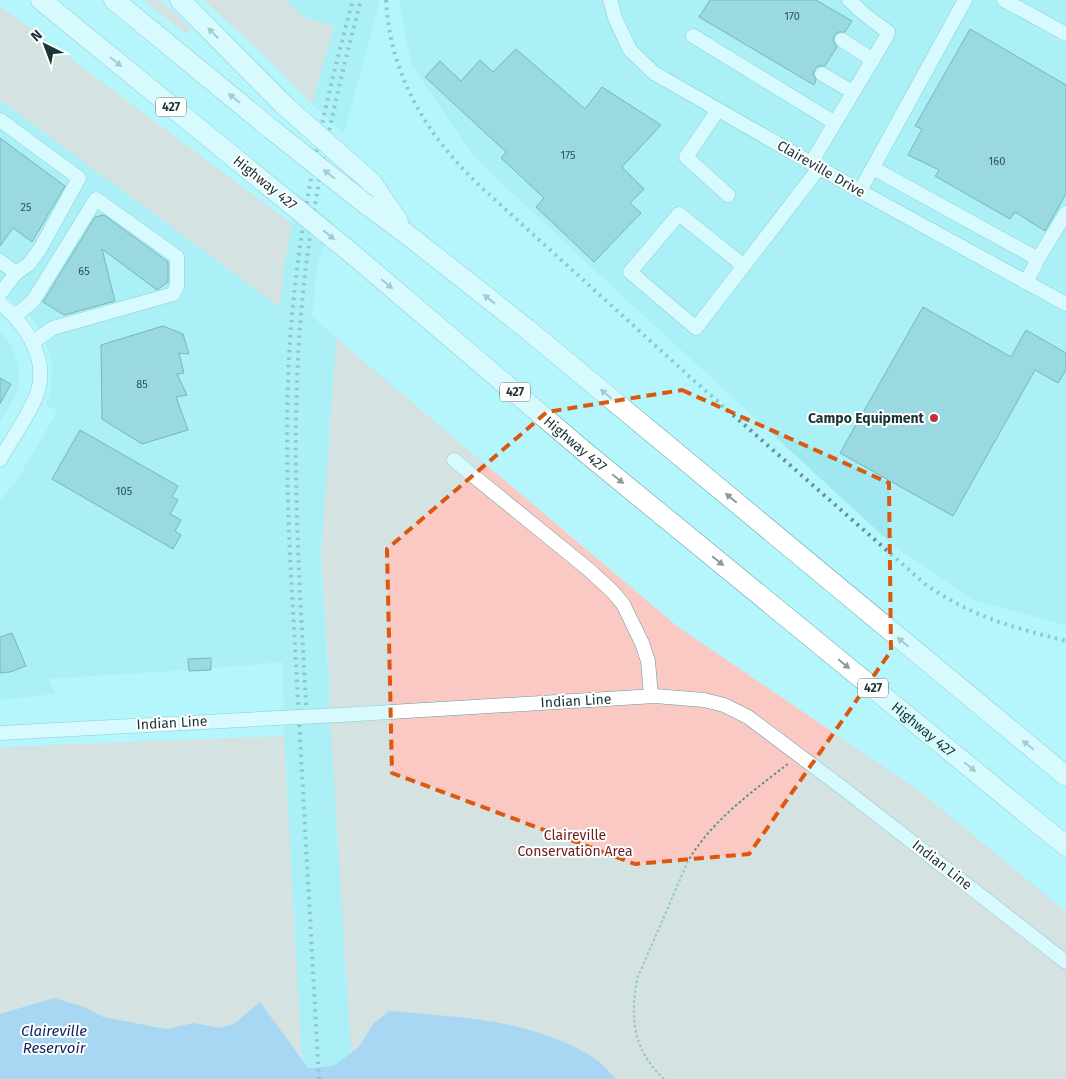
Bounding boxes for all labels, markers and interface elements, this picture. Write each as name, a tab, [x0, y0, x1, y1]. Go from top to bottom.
house number: 170	[784, 10, 800, 23]
north arrow	[20, 20, 70, 70]
text: N	[27, 26, 46, 45]
one-way arrow	[207, 27, 219, 39]
one-way arrow	[110, 56, 122, 68]
one-way arrow	[227, 92, 240, 103]
road number: 427	[156, 98, 186, 116]
street label: Claireville Drive	[774, 137, 868, 201]
house number: 175	[561, 149, 576, 162]
street label: Highway 427	[230, 152, 300, 214]
house number: 160	[989, 155, 1005, 168]
one-way arrow	[323, 169, 336, 180]
house number: 25	[21, 201, 32, 214]
one-way arrow	[322, 229, 335, 240]
house number: 65	[78, 265, 90, 278]
one-way arrow	[381, 278, 394, 289]
one-way arrow	[482, 293, 495, 304]
house number: 85	[136, 378, 148, 391]
road number: 427	[500, 382, 530, 402]
one-way arrow	[599, 389, 612, 400]
place label: Campo Equipment	[808, 410, 925, 427]
street label: Highway 427	[541, 412, 610, 475]
marker: Campo Equipment	[928, 412, 940, 424]
one-way arrow	[611, 474, 624, 485]
house number: 105	[116, 485, 133, 498]
one-way arrow	[725, 493, 737, 504]
one-way arrow	[711, 556, 724, 567]
one-way arrow	[897, 636, 910, 647]
one-way arrow	[838, 658, 850, 669]
road number: 427	[858, 678, 888, 698]
street label: Indian Line	[540, 691, 612, 711]
street label: Highway 427	[888, 698, 959, 760]
street label: Indian Line	[136, 713, 208, 733]
one-way arrow	[1022, 740, 1035, 751]
one-way arrow	[963, 761, 976, 772]
park label: Claireville Conservation Area	[518, 827, 633, 860]
street label: Indian Line	[909, 836, 975, 894]
water label: Claireville Reservoir	[21, 1022, 87, 1057]

